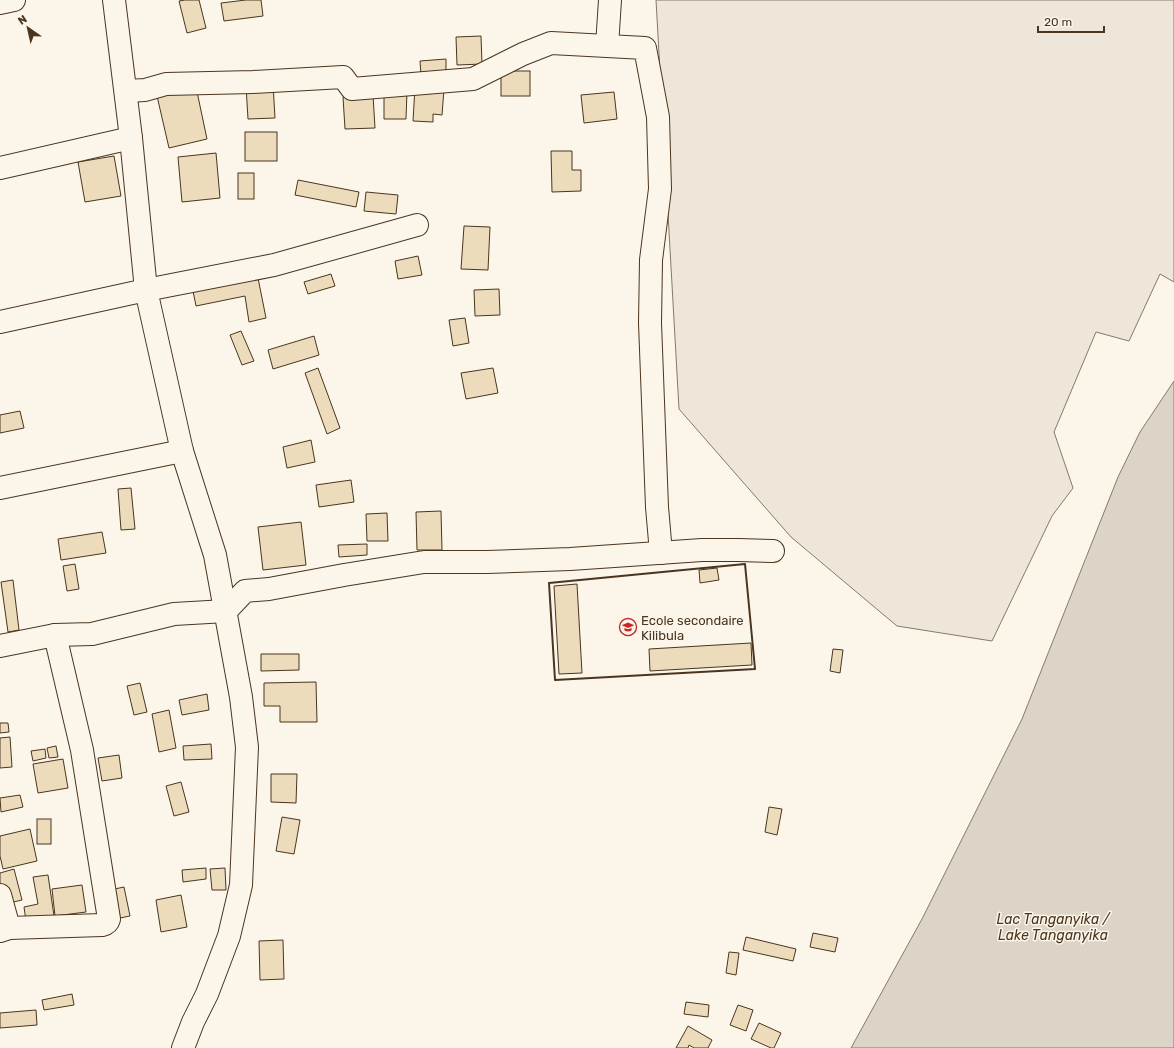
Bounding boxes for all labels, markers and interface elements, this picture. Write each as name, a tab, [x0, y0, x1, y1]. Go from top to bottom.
north arrow	[8, 8, 48, 48]
scale bar	[1038, 8, 1104, 34]
text: N	[16, 12, 30, 28]
text: 20 m	[1044, 15, 1072, 29]
place label: Ecole secondaire Kilibula	[641, 613, 744, 643]
school or university icon: Ecole secondaire Kilibula	[618, 617, 638, 637]
water label: Lac Tanganyika / Lake Tanganyika	[996, 911, 1111, 944]

